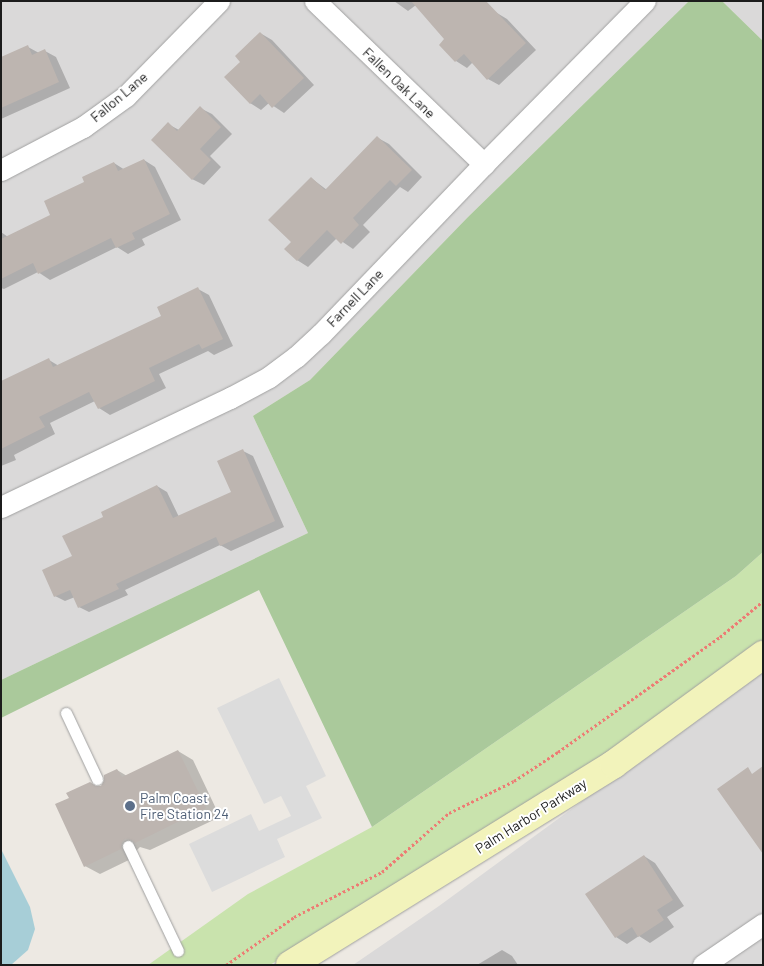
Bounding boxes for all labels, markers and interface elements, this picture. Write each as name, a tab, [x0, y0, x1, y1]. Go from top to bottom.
street label: Fallen Oak Lane	[359, 44, 439, 122]
street label: Fallon Lane	[87, 68, 151, 126]
street label: Farnell Lane	[323, 266, 387, 330]
street label: Palm Harbor Parkway	[472, 775, 590, 857]
place label: Palm Coast Fire Station 24	[140, 790, 229, 822]
marker: Palm Coast Fire Station 24	[124, 800, 136, 812]

